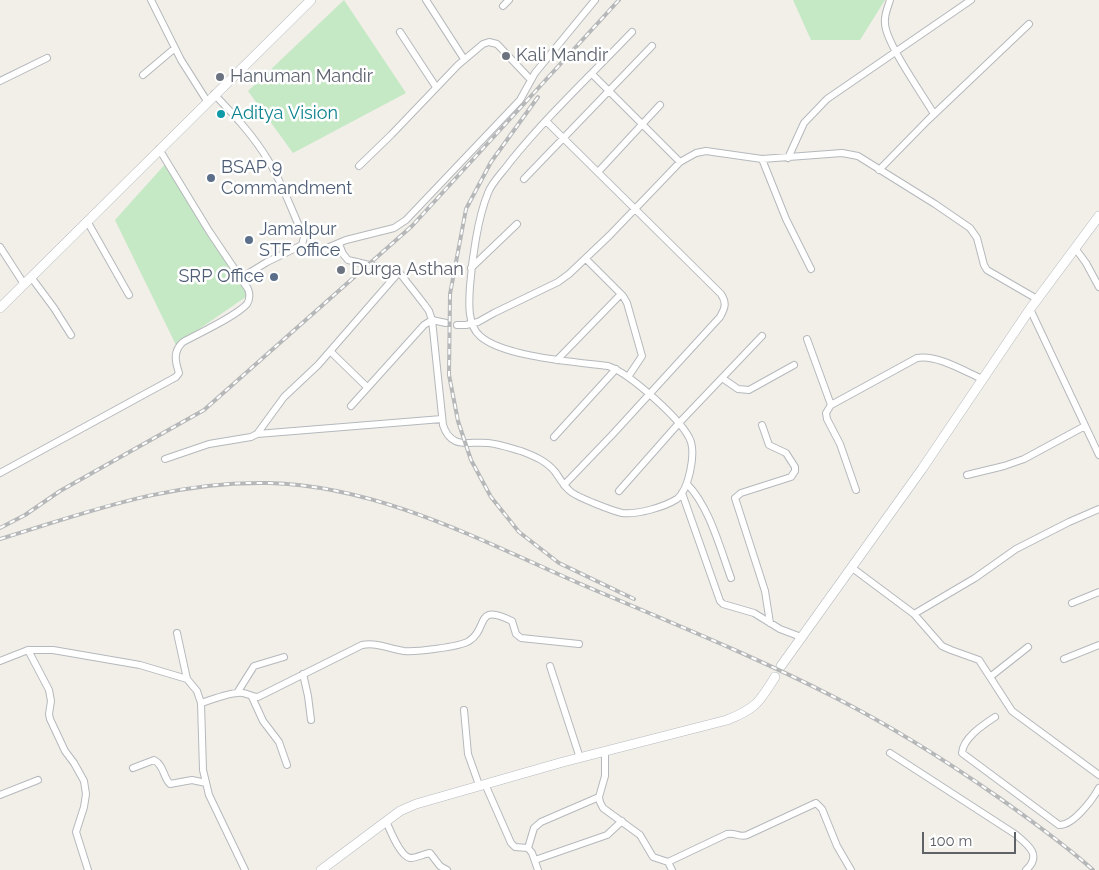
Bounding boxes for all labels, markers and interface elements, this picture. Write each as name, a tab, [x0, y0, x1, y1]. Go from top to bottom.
place label: Kali Mandir	[516, 45, 608, 67]
marker: Kali Mandir	[500, 50, 512, 62]
place label: Hanuman Mandir	[230, 66, 373, 88]
marker: Hanuman Mandir	[214, 71, 226, 83]
place label: Aditya Vision	[231, 103, 338, 125]
marker: Aditya Vision	[215, 108, 227, 120]
place label: BSAP 9 Commandment	[221, 157, 352, 200]
marker: BSAP 9 Commandment	[205, 172, 217, 184]
place label: Jamalpur STF office	[259, 219, 340, 262]
marker: Jamalpur STF office	[243, 234, 255, 246]
place label: Durga Asthan	[351, 259, 464, 281]
marker: Durga Asthan	[335, 264, 347, 276]
place label: SRP Office	[178, 266, 264, 288]
marker: SRP Office	[268, 271, 280, 283]
scale bar	[924, 822, 1018, 854]
text: 100 m	[930, 832, 972, 850]

